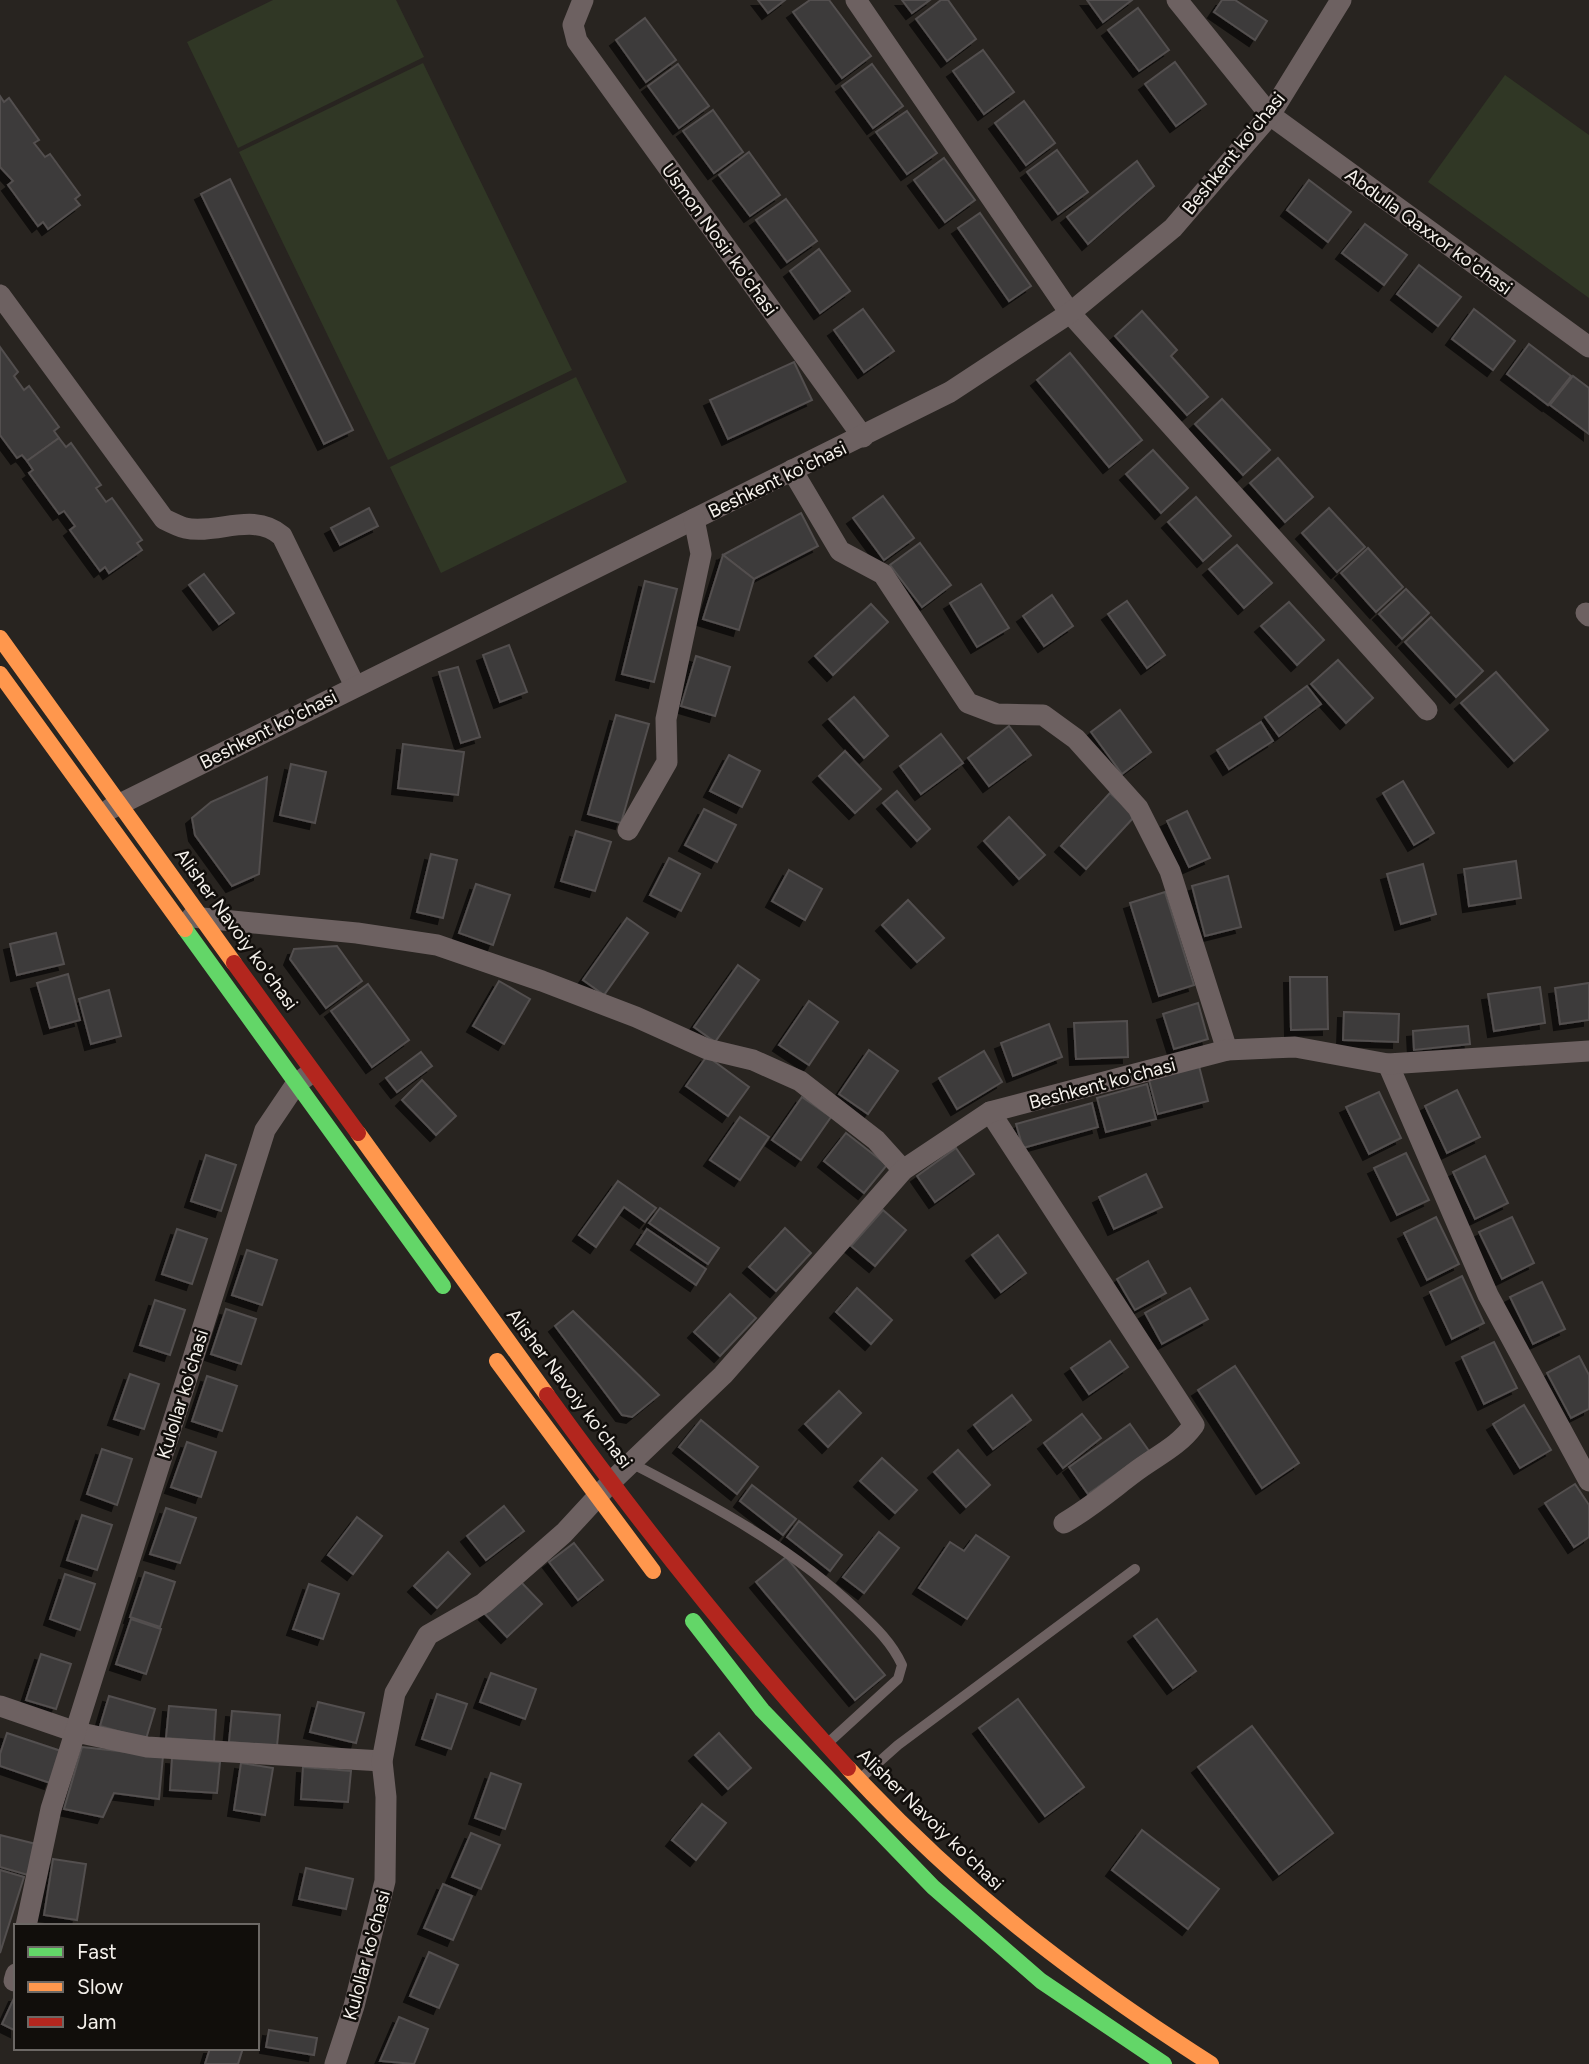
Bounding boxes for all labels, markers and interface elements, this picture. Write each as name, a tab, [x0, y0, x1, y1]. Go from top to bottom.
street label: Beshkent ko'chasi	[1177, 87, 1290, 219]
street label: Usmon Nosir ko'chasi	[657, 159, 783, 320]
street label: Abdulla Qaxxor ko'chasi	[1341, 163, 1517, 300]
street label: Beshkent ko'chasi	[704, 436, 850, 523]
street label: Beshkent ko'chasi	[196, 685, 341, 774]
street label: Alisher Navoiy ko'chasi	[170, 844, 303, 1015]
street label: Beshkent ko'chasi	[1026, 1053, 1178, 1114]
street label: Alisher Navoiy ko'chasi	[502, 1304, 637, 1473]
street label: Kulollar ko'chasi	[152, 1327, 213, 1462]
street label: Alisher Navoiy ko'chasi	[853, 1744, 1008, 1895]
street label: Kulollar ko'chasi	[338, 1887, 395, 2023]
legend	[14, 1924, 259, 2050]
text: Fast	[77, 1939, 117, 1964]
text: Slow	[77, 1974, 123, 1999]
text: Jam	[77, 2009, 116, 2034]

